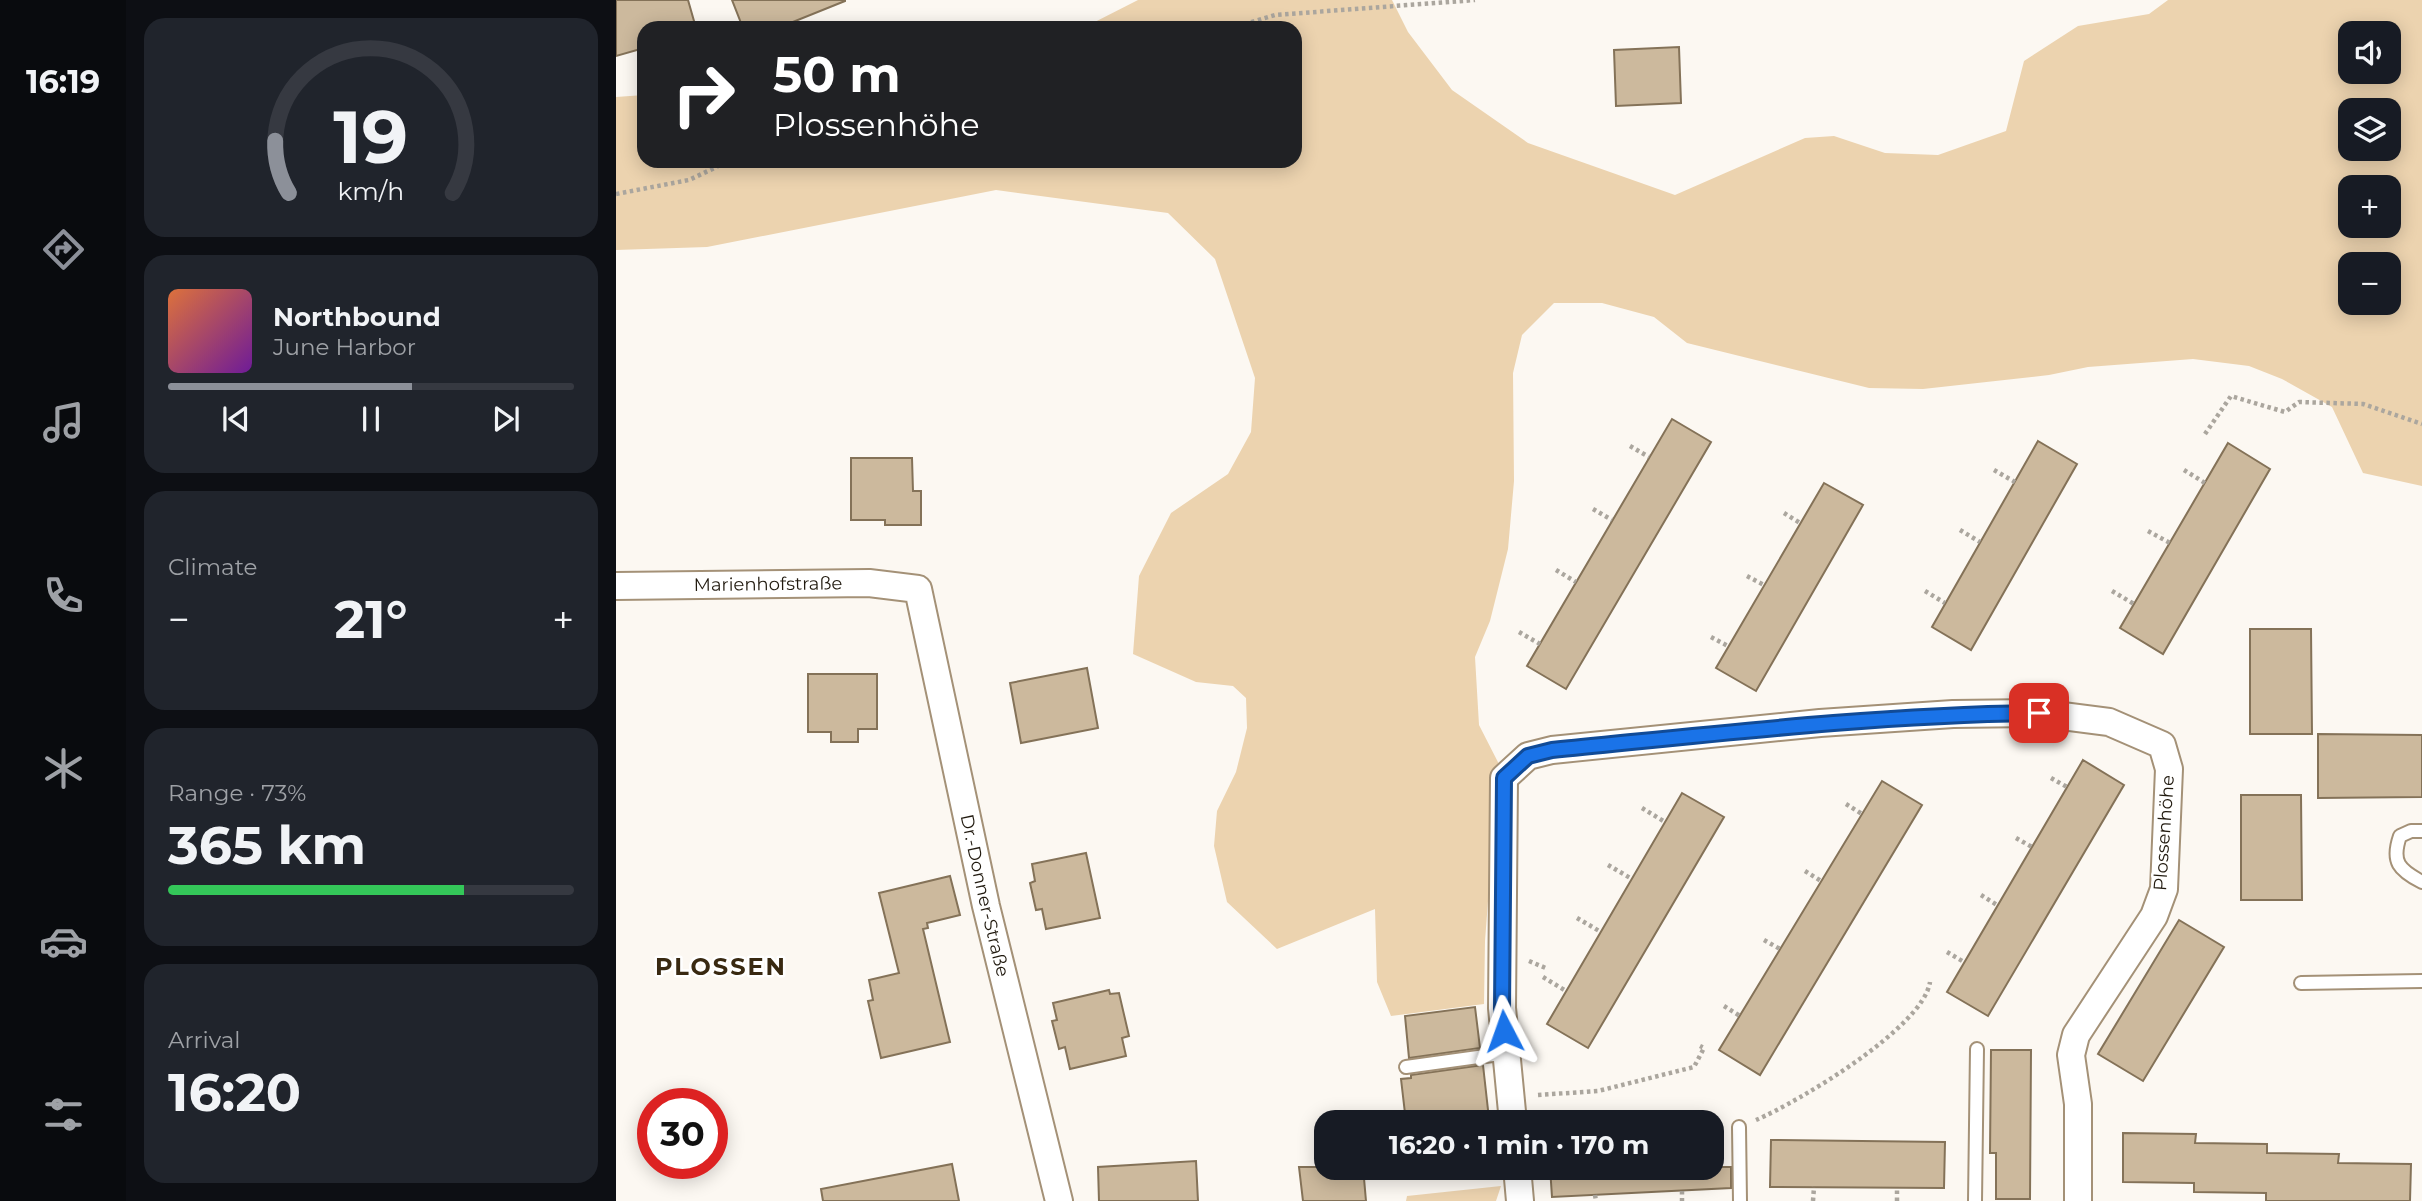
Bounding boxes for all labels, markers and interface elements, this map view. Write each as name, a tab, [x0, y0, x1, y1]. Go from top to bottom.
map controls	[2338, 21, 2401, 315]
button: sound	[2338, 21, 2401, 84]
text: 50 m	[773, 45, 901, 104]
icon: right	[658, 49, 749, 140]
text: 16:19	[26, 62, 100, 101]
text: 19	[334, 94, 408, 182]
button: layers	[2338, 98, 2401, 161]
text: Plossenhöhe	[773, 105, 980, 144]
button: +	[2338, 175, 2401, 238]
text: km/h	[338, 176, 404, 206]
icon: directions	[39, 225, 88, 274]
button: −	[2338, 252, 2401, 315]
text: Northbound	[273, 301, 441, 333]
text: June Harbor	[273, 333, 416, 361]
icon: music	[39, 398, 88, 447]
icon: previous	[217, 400, 255, 438]
icon: pause	[352, 400, 390, 438]
icon: next	[487, 400, 525, 438]
text: Climate	[168, 553, 257, 581]
icon: phone	[39, 571, 88, 620]
street label: Marienhofstraße	[694, 572, 843, 596]
text: 21°	[335, 588, 407, 651]
text: −	[168, 596, 190, 643]
text: +	[552, 596, 574, 643]
pin	[2009, 683, 2069, 743]
icon: arrive	[2020, 694, 2058, 732]
icon: climate	[39, 744, 88, 793]
street label: Plossenhöhe	[2149, 774, 2179, 892]
text: Range · 73%	[168, 779, 306, 807]
street label: Dr.-Donner-Straße	[956, 812, 1014, 979]
text: 365 km	[168, 814, 366, 877]
icon: car	[39, 917, 88, 966]
district label: PLOSSEN	[655, 952, 787, 981]
position arrow	[1467, 994, 1541, 1068]
text: Arrival	[168, 1026, 241, 1054]
text: 16:20	[168, 1061, 301, 1124]
speed limit sign: 30	[637, 1088, 728, 1179]
icon: filters	[39, 1090, 88, 1139]
text: 16:20 · 1 min · 170 m	[1389, 1129, 1649, 1161]

